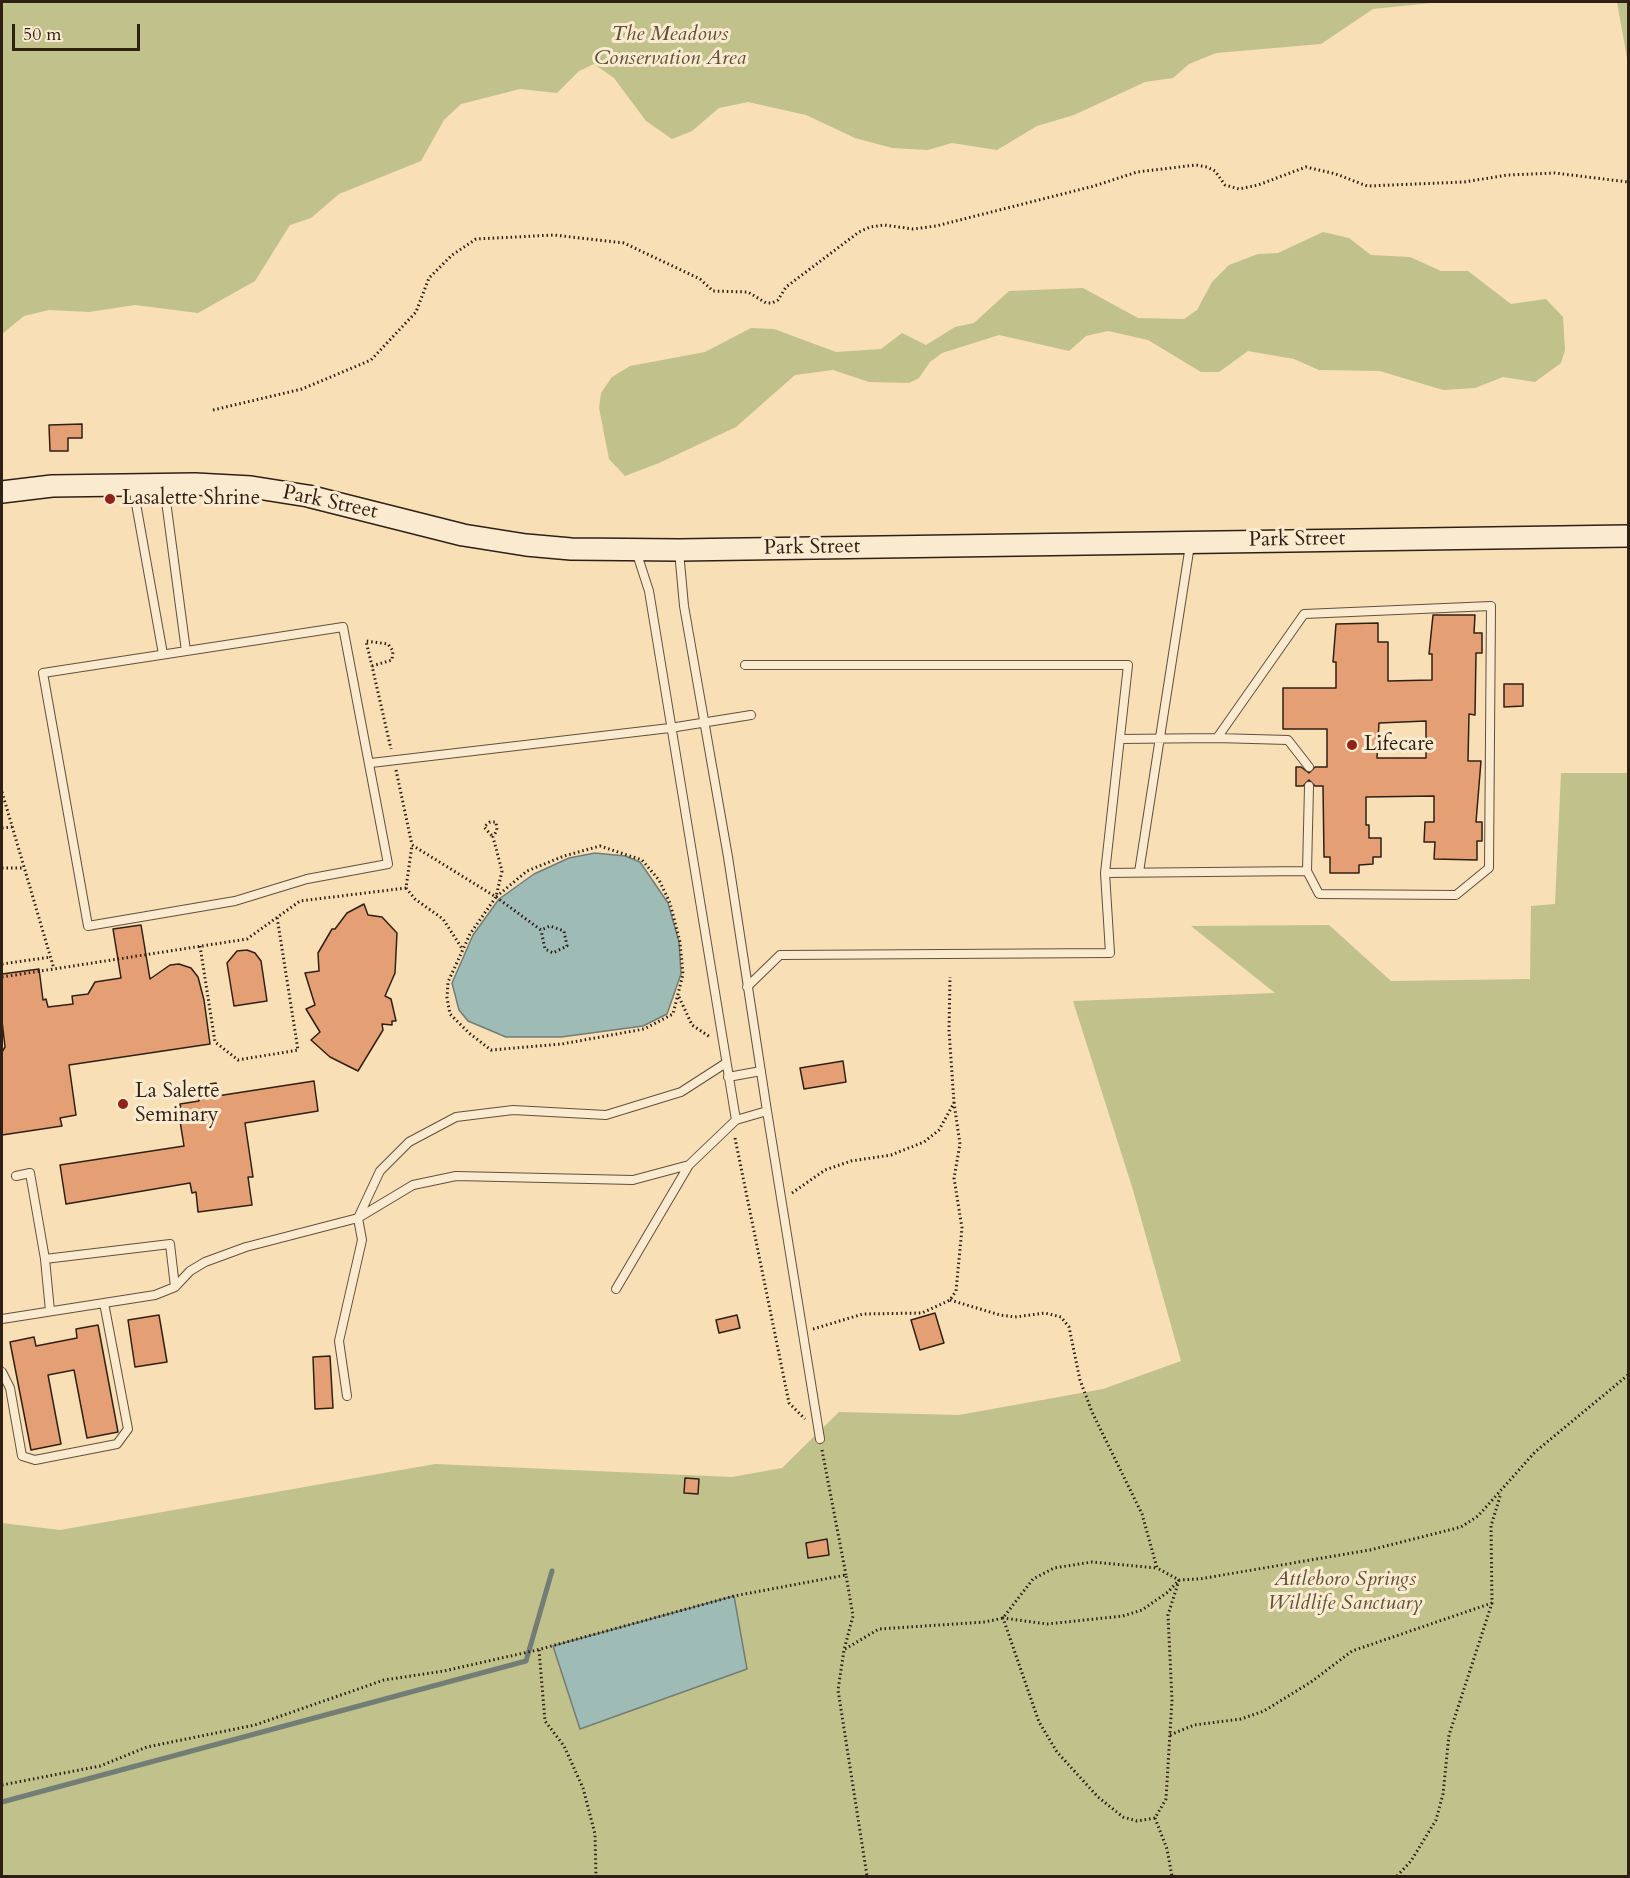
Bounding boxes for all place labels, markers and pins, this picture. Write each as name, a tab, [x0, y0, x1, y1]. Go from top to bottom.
place label: Lasalette Shrine	[122, 486, 260, 512]
marker: Lasalette Shrine	[103, 492, 117, 506]
place label: Lifecare	[1364, 732, 1434, 758]
marker: Lifecare	[1345, 738, 1359, 752]
place label: La Salette Seminary	[135, 1079, 220, 1129]
marker: La Salette Seminary	[116, 1097, 130, 1111]

